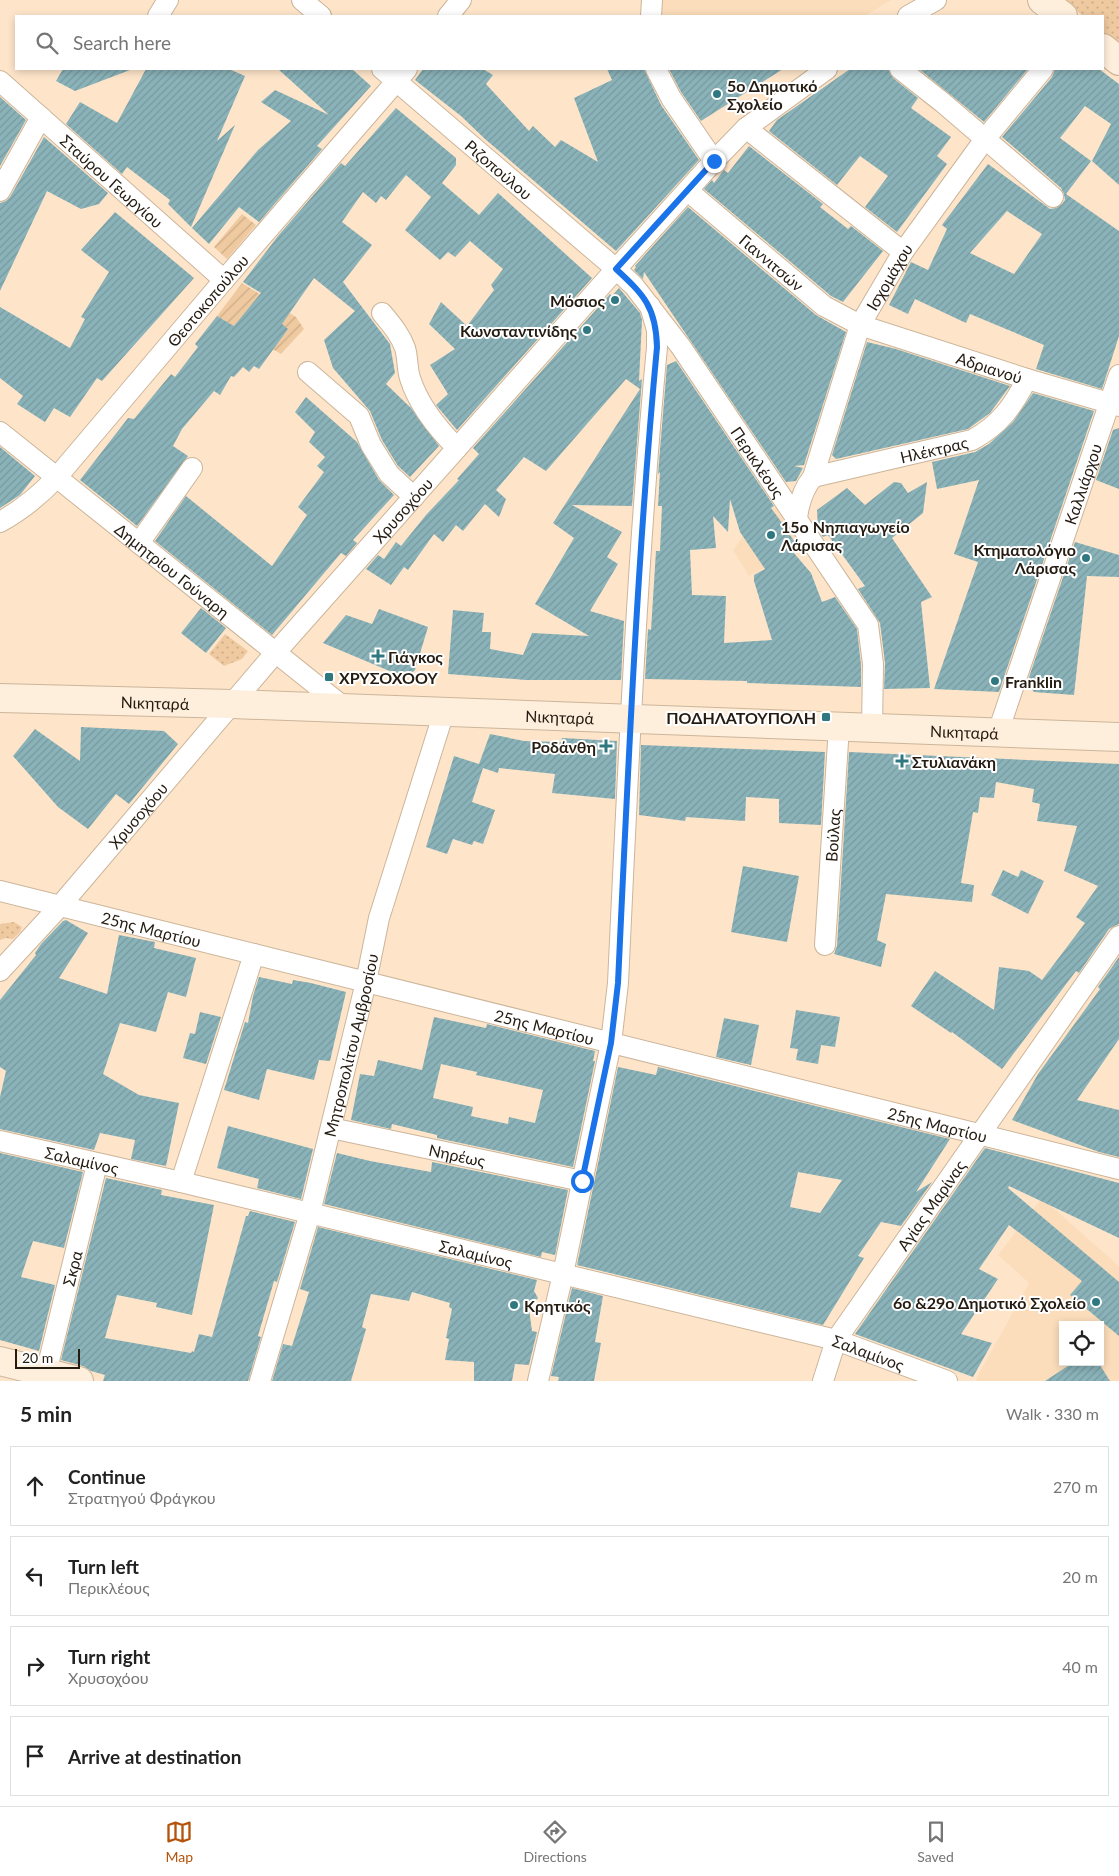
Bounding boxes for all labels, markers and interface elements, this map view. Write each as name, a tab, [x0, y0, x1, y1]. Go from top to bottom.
search box	[15, 15, 1104, 70]
icon: search	[33, 29, 61, 57]
text: Search here	[73, 31, 171, 54]
place label: 5ο Δημοτικό Σχολείο	[727, 76, 817, 113]
marker: 5ο Δημοτικό Σχολείο	[711, 88, 723, 100]
street label: Σταύρου Γεωργίου	[57, 130, 167, 231]
street label: Ριζοπούλου	[462, 135, 536, 203]
route end	[703, 150, 726, 173]
street label: Γιαννιτσών	[736, 230, 808, 294]
street label: Ισχομάχου	[862, 239, 916, 313]
street label: Θεοτοκοπούλου	[163, 250, 252, 350]
place label: Μόσιος	[550, 291, 605, 310]
marker: Μόσιος	[609, 294, 621, 306]
place label: Κωνσταντινίδης	[460, 321, 577, 340]
marker: Κωνσταντινίδης	[581, 324, 593, 336]
street label: Αδριανού	[954, 347, 1025, 386]
street label: Περικλέους	[728, 423, 789, 501]
street label: Ηλέκτρας	[898, 432, 970, 466]
street label: Καλλιάρχου	[1060, 441, 1105, 527]
street label: Χρυσοχόου	[368, 473, 436, 546]
place label: 15ο Νηπιαγωγείο Λάρισας	[780, 517, 910, 554]
street label: Δημητρίου Γούναρη	[112, 519, 234, 621]
marker: 15ο Νηπιαγωγείο Λάρισας	[765, 529, 777, 541]
place label: Κτηματολόγιο Λάρισας	[973, 540, 1076, 577]
marker: Κτηματολόγιο Λάρισας	[1080, 552, 1092, 564]
place label: Γιάγκος	[388, 647, 443, 666]
marker: Γιάγκος	[372, 650, 384, 662]
place label: ΧΡΥΣΟΧΟΟΥ	[339, 668, 438, 687]
marker: ΧΡΥΣΟΧΟΟΥ	[323, 671, 335, 683]
place label: Franklin	[1005, 672, 1062, 691]
marker: Franklin	[989, 675, 1001, 687]
street label: Νικηταρά	[120, 692, 190, 712]
street label: Νικηταρά	[525, 705, 595, 727]
place label: ΠΟΔΗΛΑΤΟΥΠΟΛΗ	[666, 708, 816, 727]
marker: ΠΟΔΗΛΑΤΟΥΠΟΛΗ	[820, 711, 832, 723]
street label: Νικηταρά	[930, 720, 1000, 742]
place label: Ροδάνθη	[531, 737, 596, 756]
marker: Ροδάνθη	[600, 740, 612, 752]
place label: Στυλιανάκη	[912, 752, 996, 771]
marker: Στυλιανάκη	[896, 755, 908, 767]
street label: Χρυσοχόου	[104, 778, 171, 852]
street label: Βούλας	[821, 808, 843, 862]
street label: 25ης Μαρτίου	[100, 907, 203, 950]
street label: Μητροπολίτου Αμβροσίου	[319, 952, 381, 1139]
street label: 25ης Μαρτίου	[493, 1005, 596, 1048]
street label: 25ης Μαρτίου	[886, 1102, 989, 1145]
street label: Νηρέως	[427, 1139, 488, 1170]
street label: Σαλαμίνος	[43, 1142, 121, 1177]
street label: Αγίας Μαρίνας	[892, 1156, 969, 1254]
route start	[571, 1170, 594, 1193]
street label: Σαλαμίνος	[437, 1235, 515, 1271]
street label: Σκρα	[58, 1248, 85, 1288]
place label: 6ο &29ο Δημοτικό Σχολείο	[893, 1293, 1086, 1312]
place label: Κρητικός	[524, 1296, 591, 1315]
marker: 6ο &29ο Δημοτικό Σχολείο	[1090, 1296, 1102, 1308]
marker: Κρητικός	[508, 1299, 520, 1311]
map controls	[1059, 1321, 1104, 1366]
button: locate	[1059, 1321, 1104, 1366]
street label: Σαλαμίνος	[830, 1330, 907, 1374]
scale bar	[15, 1346, 80, 1369]
text: 20 m	[22, 1349, 53, 1366]
text: 5 min	[20, 1401, 72, 1426]
text: Walk · 330 m	[1006, 1404, 1099, 1423]
text: Continue	[68, 1465, 146, 1488]
icon: ahead	[21, 1472, 49, 1500]
text: 270 m	[1053, 1477, 1098, 1496]
text: Στρατηγού Φράγκου	[68, 1488, 216, 1507]
text: Turn left	[68, 1555, 139, 1578]
icon: left	[21, 1562, 49, 1590]
text: 20 m	[1062, 1567, 1098, 1586]
text: Περικλέους	[68, 1578, 150, 1597]
text: Turn right	[68, 1645, 150, 1668]
icon: right	[21, 1652, 49, 1680]
text: 40 m	[1062, 1657, 1098, 1676]
text: Χρυσοχόου	[68, 1668, 149, 1687]
icon: arrive	[21, 1742, 49, 1770]
text: Arrive at destination	[68, 1745, 241, 1768]
tab: Map	[165, 1818, 193, 1865]
tab: Directions	[524, 1818, 587, 1865]
tab: Saved	[917, 1818, 954, 1865]

